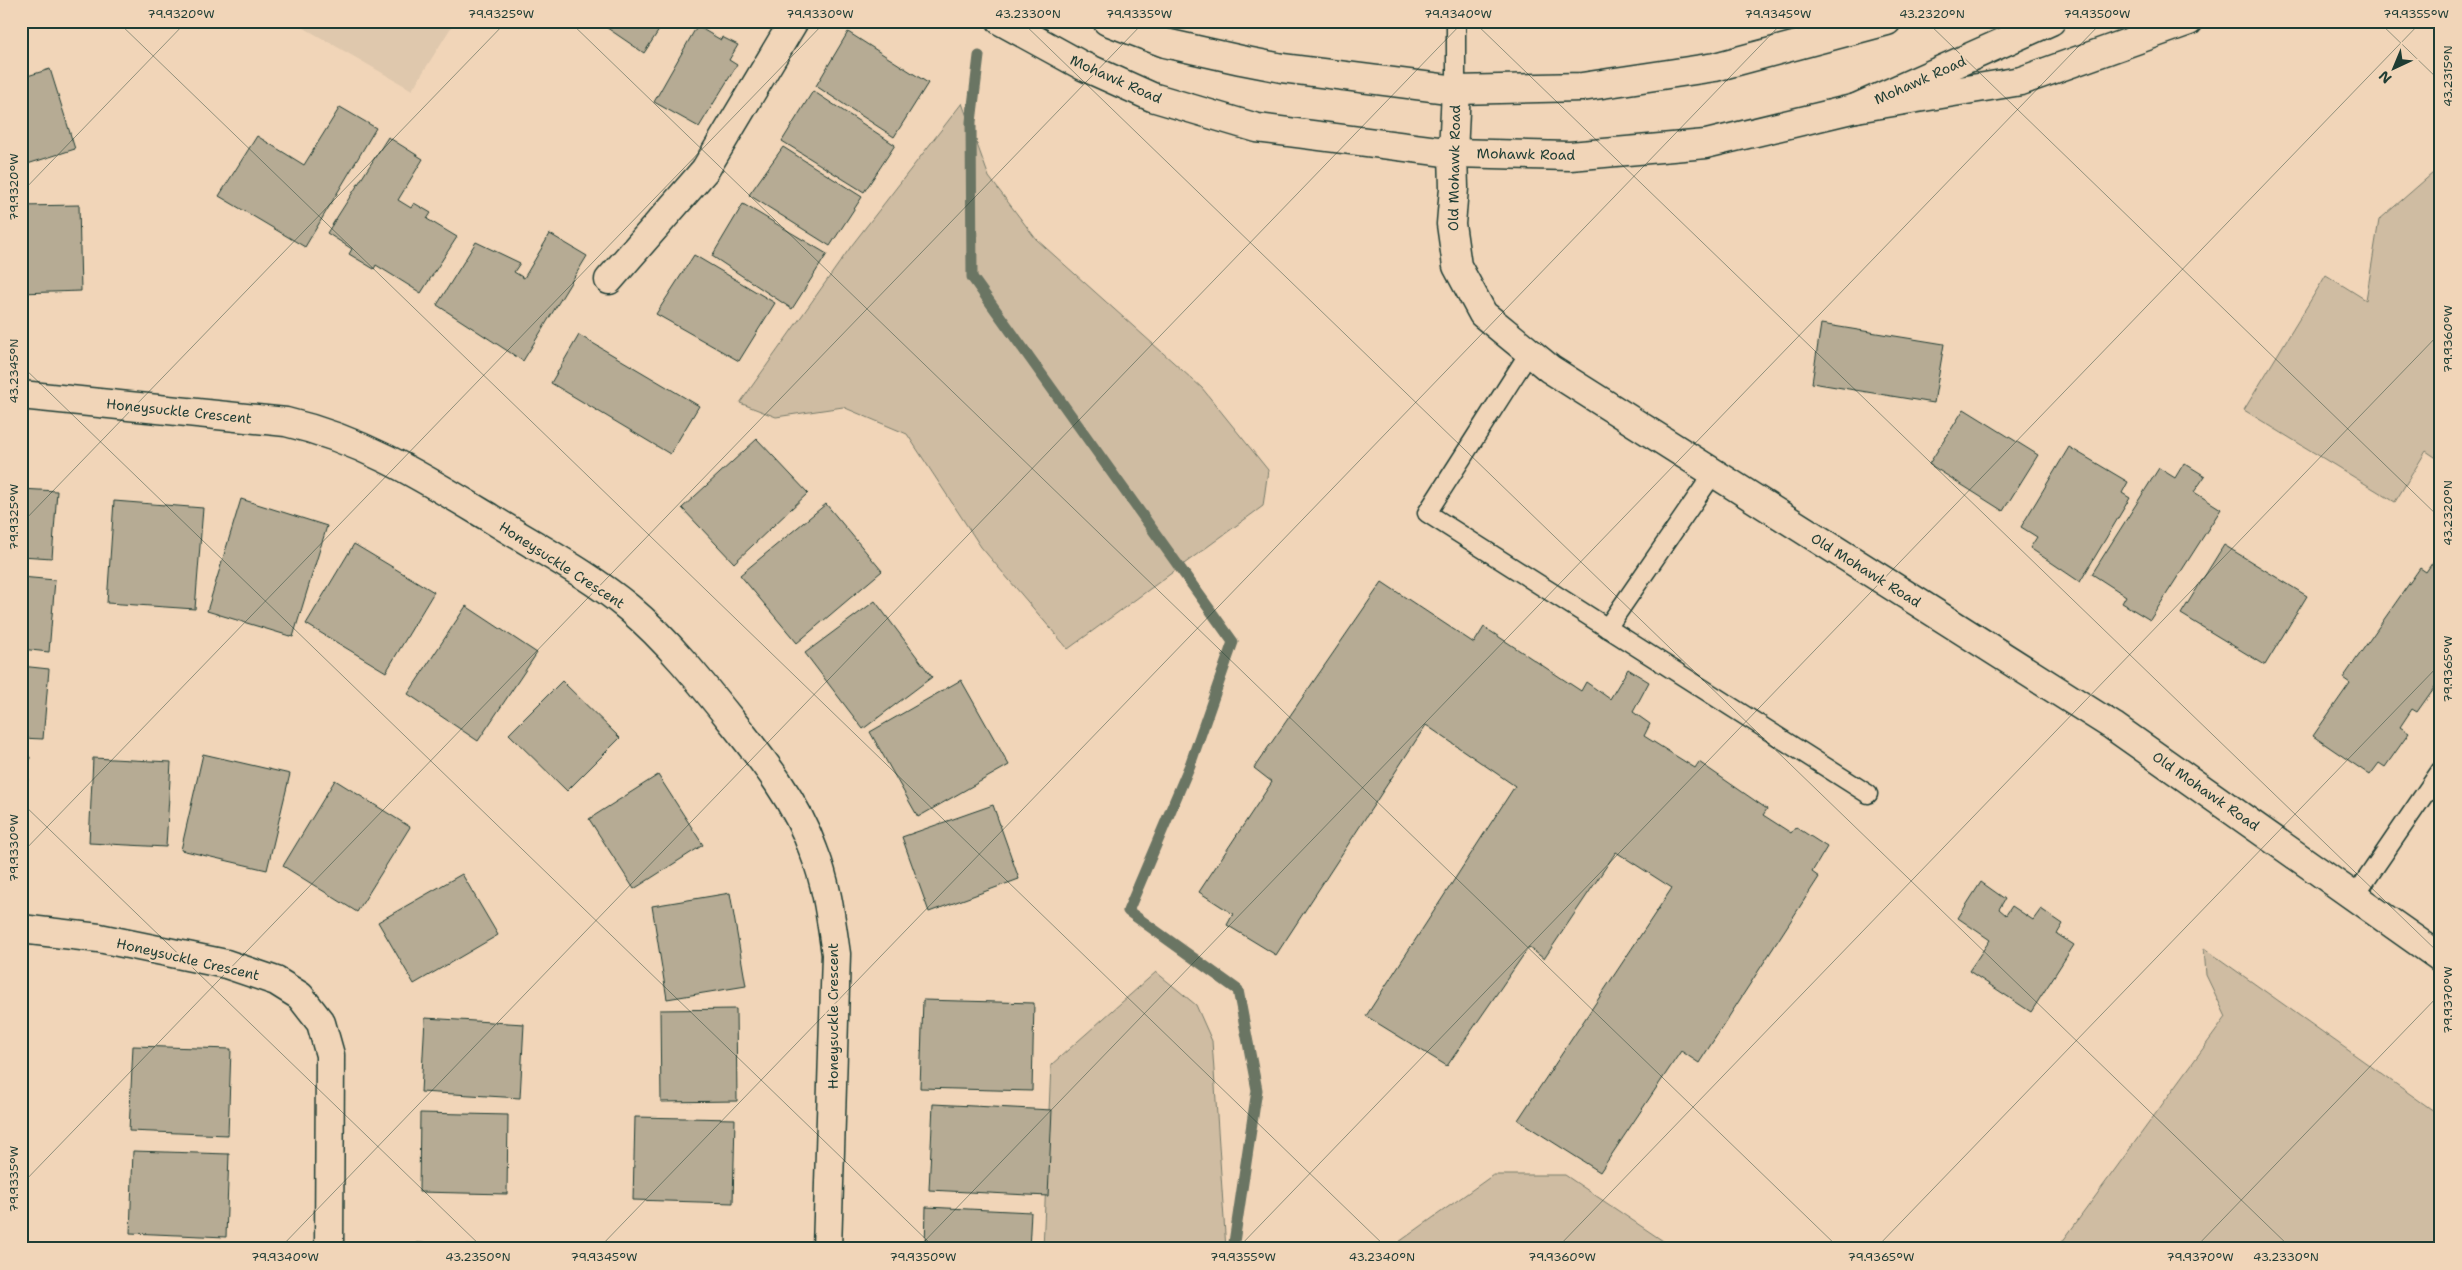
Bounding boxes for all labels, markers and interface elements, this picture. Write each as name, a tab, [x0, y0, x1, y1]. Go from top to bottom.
text: 79.9320°W	[147, 6, 215, 22]
text: 79.9325°W	[468, 6, 534, 22]
text: 79.9330°W	[786, 6, 854, 22]
text: 43.2330°N	[995, 6, 1061, 22]
text: 79.9335°W	[1106, 6, 1172, 22]
text: 79.9340°W	[1424, 6, 1492, 22]
text: 79.9345°W	[1745, 6, 1811, 22]
text: 43.2320°N	[1899, 6, 1965, 22]
text: 79.9350°W	[2063, 6, 2131, 22]
text: 79.9355°W	[2383, 6, 2449, 22]
north arrow	[2370, 42, 2420, 92]
text: 43.2315°N	[2440, 45, 2456, 107]
street label: Mohawk Road	[1067, 51, 1165, 107]
street label: Mohawk Road	[1871, 52, 1969, 108]
text: N	[2375, 67, 2395, 88]
street label: Old Mohawk Road	[1444, 104, 1464, 231]
street label: Mohawk Road	[1477, 144, 1576, 164]
text: 79.9320°W	[6, 153, 22, 221]
text: 79.9360°W	[2440, 305, 2456, 373]
text: 43.2345°N	[6, 339, 22, 403]
street label: Honeysuckle Crescent	[105, 394, 253, 428]
text: 43.2320°N	[2440, 480, 2456, 546]
text: 79.9325°W	[6, 484, 22, 550]
street label: Honeysuckle Crescent	[496, 518, 628, 612]
street label: Old Mohawk Road	[1808, 529, 1925, 611]
text: 79.9365°W	[2440, 636, 2456, 702]
street label: Old Mohawk Road	[2149, 747, 2263, 835]
text: 79.9330°W	[6, 814, 22, 882]
street label: Honeysuckle Crescent	[115, 934, 261, 984]
street label: Honeysuckle Crescent	[824, 943, 842, 1089]
text: 79.9370°W	[2440, 966, 2456, 1034]
text: 79.9335°W	[6, 1146, 22, 1212]
text: 79.9340°W	[251, 1249, 319, 1265]
text: 43.2350°N	[445, 1249, 511, 1265]
text: 79.9345°W	[571, 1249, 637, 1265]
text: 79.9350°W	[889, 1249, 957, 1265]
text: 79.9355°W	[1210, 1249, 1276, 1265]
text: 43.2340°N	[1349, 1249, 1415, 1265]
text: 79.9360°W	[1528, 1249, 1596, 1265]
text: 79.9365°W	[1848, 1249, 1914, 1265]
text: 79.9370°W	[2166, 1249, 2234, 1265]
text: 43.2330°N	[2253, 1249, 2319, 1265]

